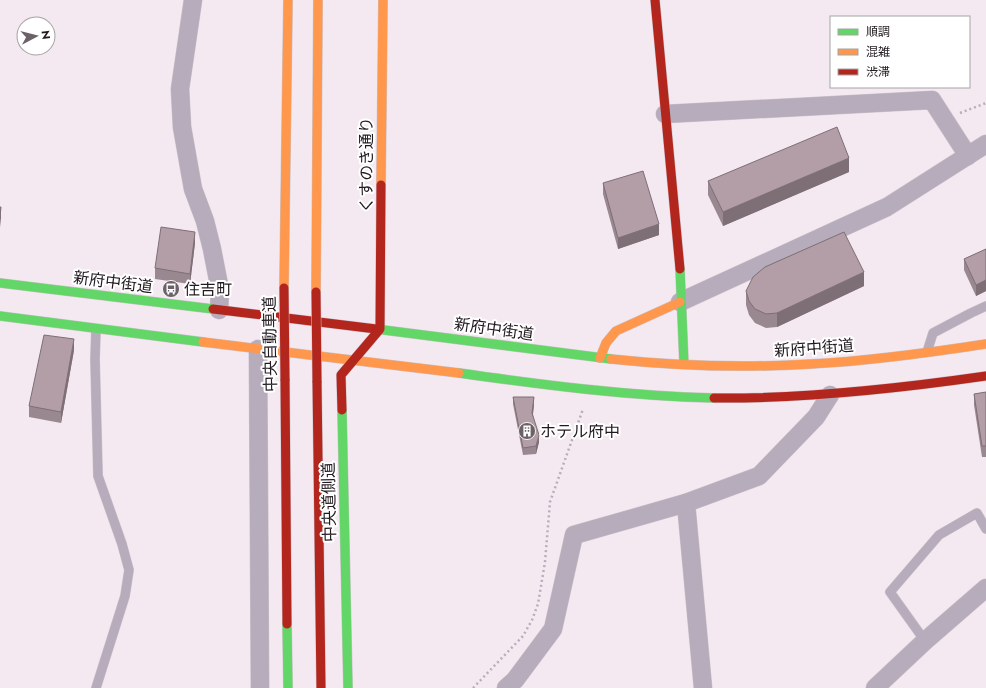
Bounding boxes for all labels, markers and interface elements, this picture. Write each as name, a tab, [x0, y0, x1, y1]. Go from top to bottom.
north arrow	[16, 16, 56, 56]
legend	[830, 16, 970, 88]
text: 順調	[866, 23, 890, 41]
text: N	[37, 29, 54, 40]
text: 混雑	[866, 43, 890, 61]
text: 渋滞	[866, 63, 890, 81]
street label: くすのき通り	[355, 117, 378, 213]
street label: 新府中街道	[72, 266, 154, 298]
place label: 住吉町	[184, 278, 232, 301]
bus stop icon: 住吉町	[161, 279, 181, 299]
street label: 中央自動車道	[258, 296, 282, 392]
street label: 新府中街道	[453, 312, 535, 346]
street label: 新府中街道	[773, 334, 855, 362]
place label: ホテル府中	[540, 420, 620, 443]
building icon: ホテル府中	[517, 421, 537, 441]
street label: 中央道側道	[317, 462, 341, 542]

